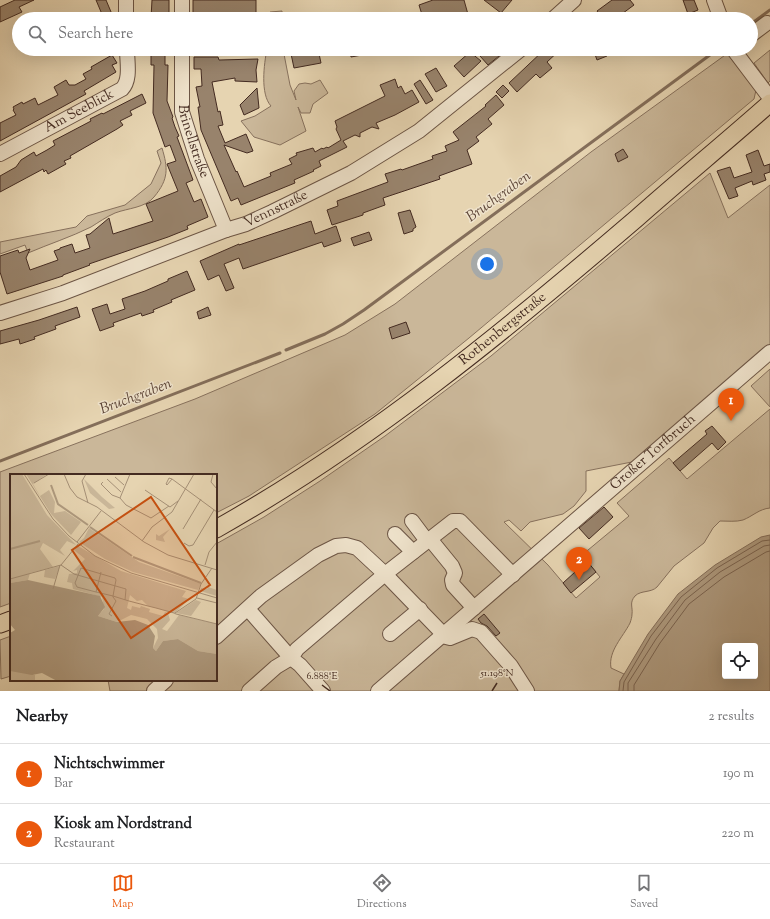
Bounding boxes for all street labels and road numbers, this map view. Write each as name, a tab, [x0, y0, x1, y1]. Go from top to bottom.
street label: Am Seeblick	[41, 85, 118, 138]
street label: Brinellstraße	[172, 105, 214, 181]
street label: Vennstraße	[241, 186, 312, 234]
street label: Rothenbergstraße	[455, 288, 551, 371]
street label: Großer Torfbruch	[606, 410, 701, 496]

